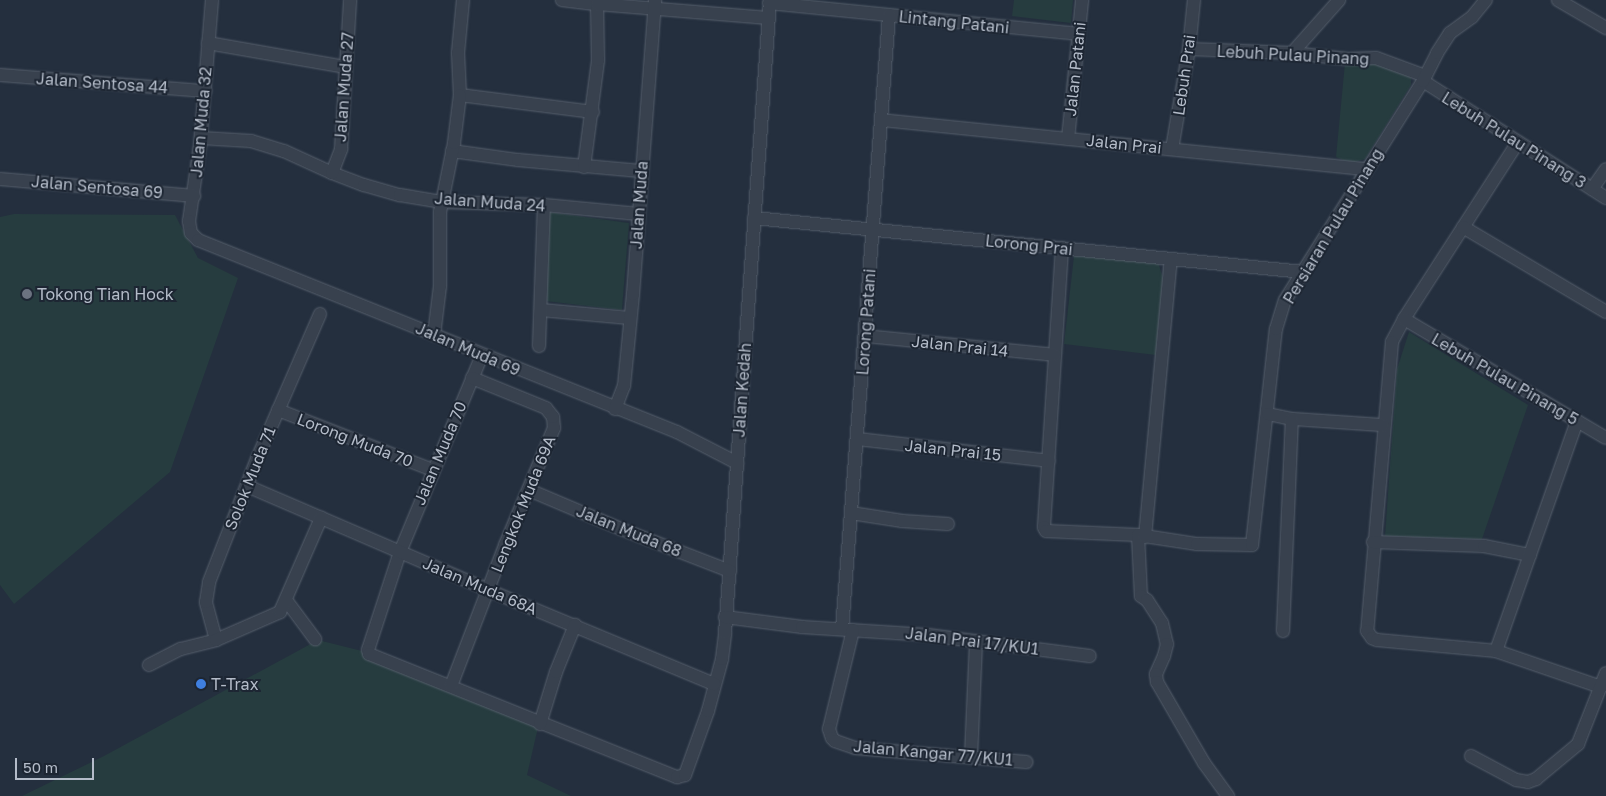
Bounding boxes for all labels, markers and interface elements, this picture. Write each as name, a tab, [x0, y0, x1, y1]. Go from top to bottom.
street label: Lintang Patani	[898, 7, 1010, 37]
street label: Jalan Patani	[1061, 21, 1089, 117]
street label: Jalan Muda 27	[331, 31, 357, 143]
street label: Lebuh Prai	[1169, 33, 1199, 117]
street label: Lebuh Pulau Pinang	[1216, 41, 1370, 69]
street label: Jalan Muda 32	[187, 66, 215, 178]
street label: Jalan Sentosa 44	[35, 69, 169, 97]
street label: Lebuh Pulau Pinang 3	[1438, 88, 1590, 192]
street label: Jalan Prai	[1085, 130, 1163, 158]
street label: Persiaran Pulau Pinang	[1279, 145, 1387, 307]
street label: Jalan Muda	[626, 160, 652, 250]
street label: Jalan Sentosa 69	[30, 172, 164, 202]
street label: Jalan Muda 24	[434, 189, 546, 215]
street label: Lorong Prai	[984, 231, 1074, 259]
street label: Lorong Patani	[853, 268, 879, 376]
place label: Tokong Tian Hock	[37, 284, 174, 304]
marker: Tokong Tian Hock	[21, 288, 33, 300]
street label: Jalan Muda 69	[413, 318, 523, 380]
street label: Lebuh Pulau Pinang 5	[1428, 329, 1582, 429]
street label: Jalan Prai 14	[911, 331, 1009, 361]
street label: Jalan Kedah	[729, 342, 755, 438]
street label: Jalan Muda 70	[410, 398, 470, 508]
street label: Lorong Muda 70	[294, 409, 416, 471]
street label: Solok Muda 71	[220, 423, 280, 533]
street label: Lengkok Muda 69A	[487, 433, 559, 575]
street label: Jalan Prai 15	[904, 435, 1002, 465]
street label: Jalan Muda 68	[574, 501, 684, 561]
street label: Jalan Muda 68A	[420, 553, 540, 619]
street label: Jalan Prai 17/KU1	[904, 623, 1040, 659]
place label: T-Trax	[211, 674, 258, 694]
marker: T-Trax	[195, 678, 207, 690]
street label: Jalan Kangar 77/KU1	[853, 736, 1013, 770]
scale bar	[18, 748, 96, 780]
text: 50 m	[23, 758, 58, 776]

